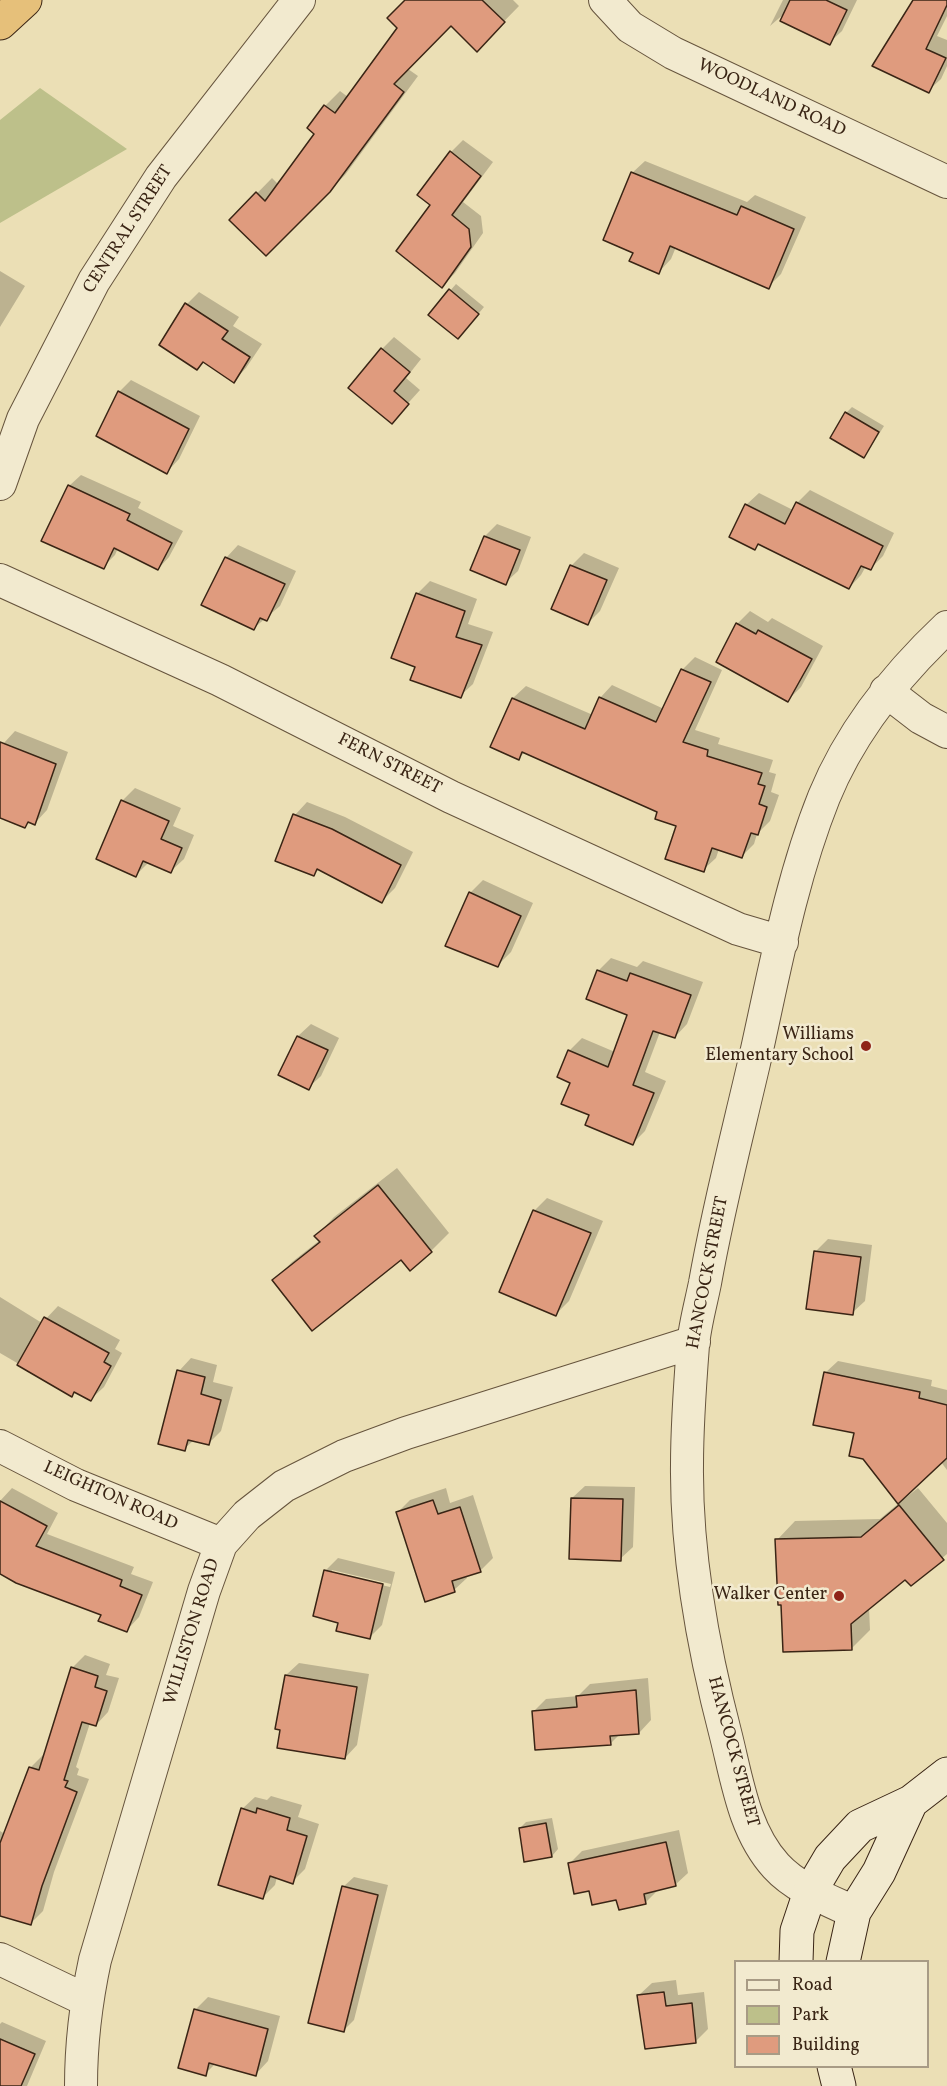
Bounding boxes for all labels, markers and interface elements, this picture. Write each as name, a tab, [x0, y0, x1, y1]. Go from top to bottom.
street label: WOODLAND ROAD	[693, 55, 849, 143]
street label: CENTRAL STREET	[80, 162, 178, 298]
street label: FERN STREET	[333, 730, 445, 800]
place label: Williams Elementary School	[705, 1025, 854, 1068]
marker: Williams Elementary School	[859, 1039, 873, 1053]
street label: HANCOCK STREET	[684, 1195, 734, 1351]
street label: LEIGHTON ROAD	[39, 1458, 181, 1536]
street label: WILLISTON ROAD	[161, 1556, 225, 1708]
place label: Walker Center	[713, 1585, 827, 1607]
marker: Walker Center	[832, 1589, 846, 1603]
street label: HANCOCK STREET	[701, 1674, 763, 1830]
legend	[734, 1960, 929, 2068]
text: Road	[792, 1973, 833, 1998]
text: Park	[792, 2003, 829, 2028]
text: Building	[792, 2033, 860, 2058]

